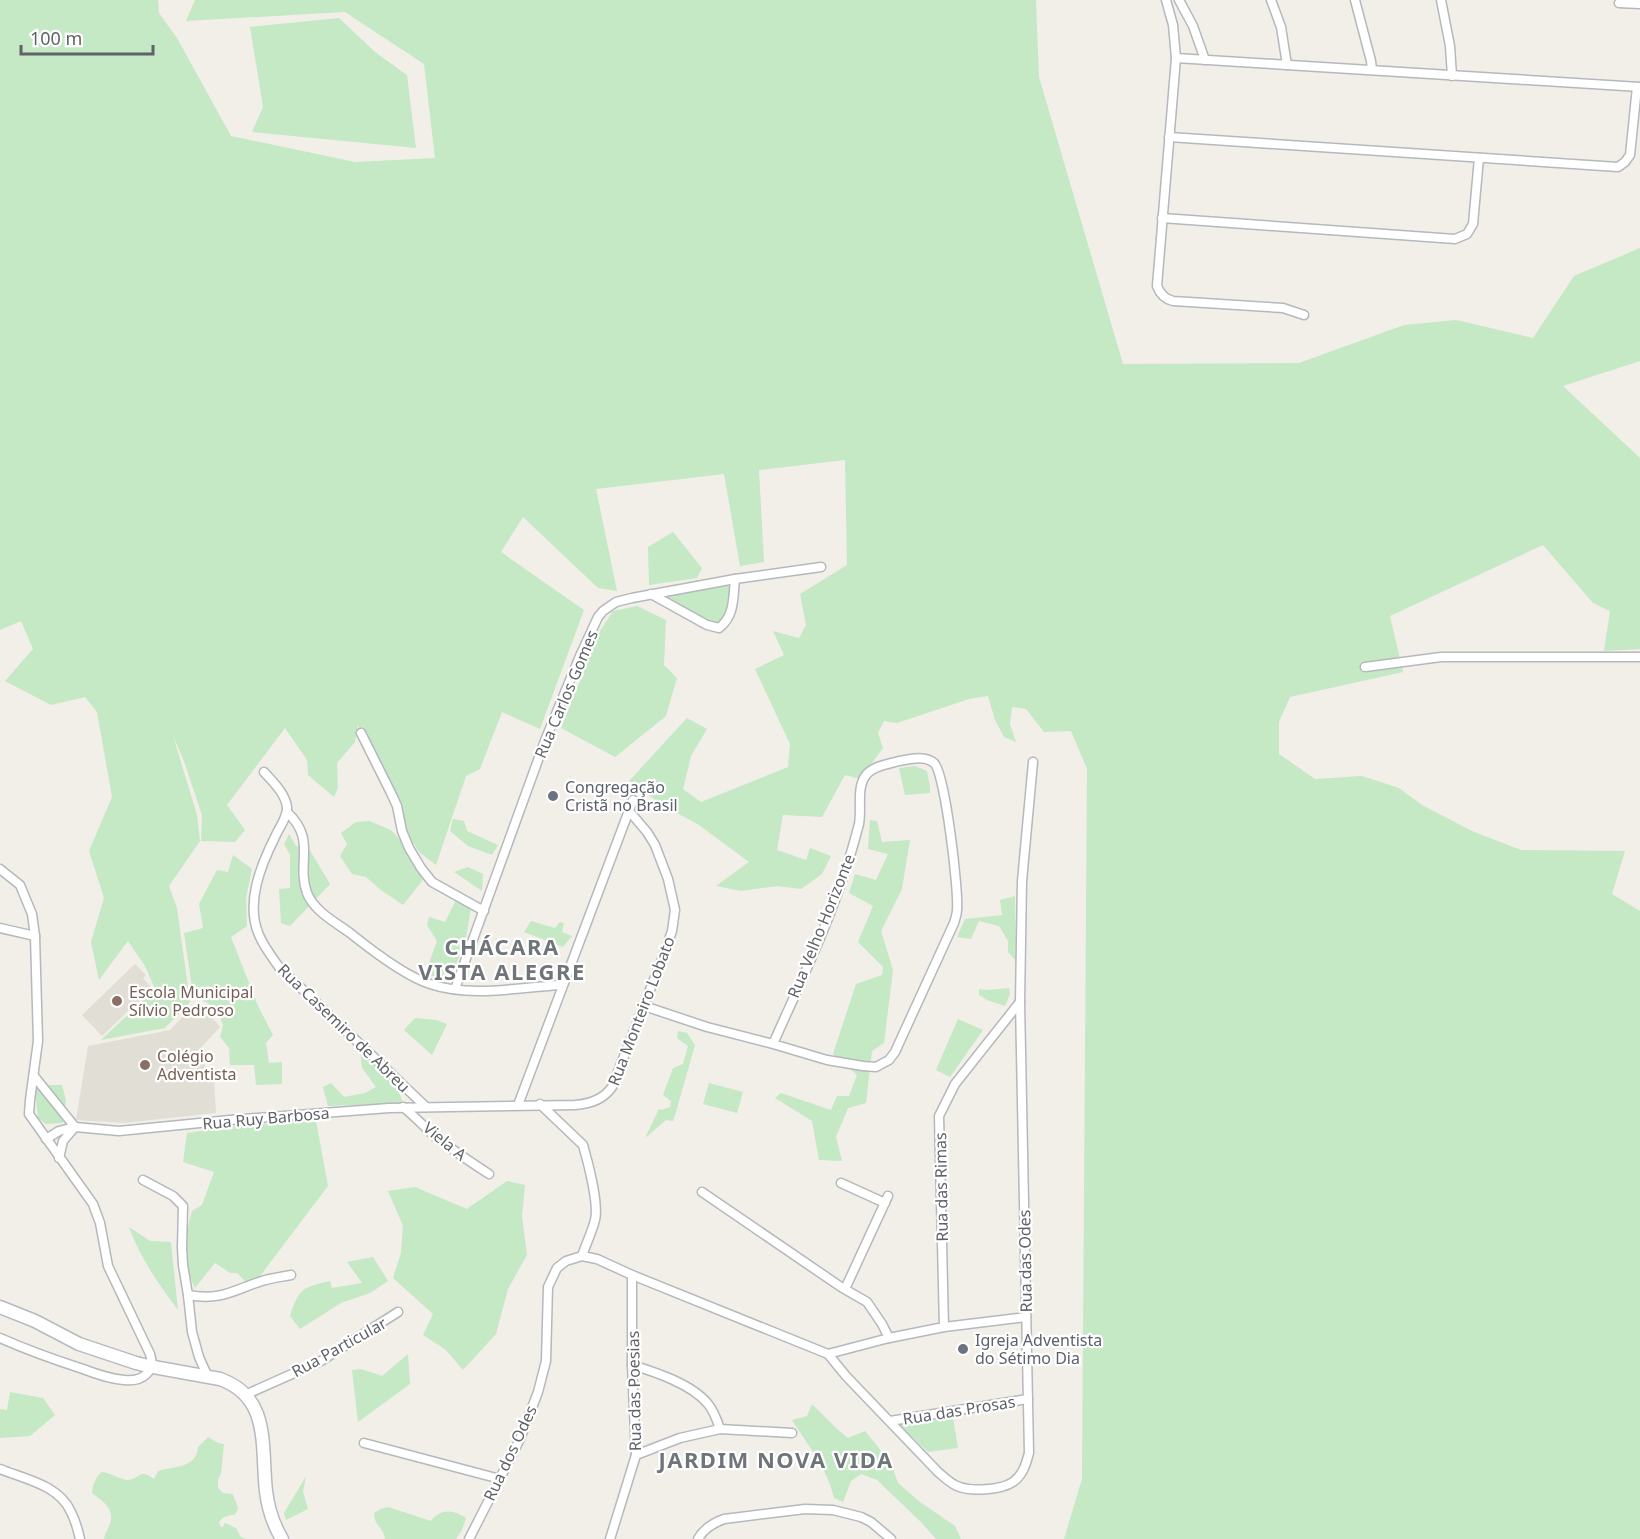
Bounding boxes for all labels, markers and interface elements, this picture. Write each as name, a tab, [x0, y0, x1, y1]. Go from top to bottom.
scale bar	[21, 18, 153, 56]
text: 100 m	[30, 26, 82, 50]
street label: Rua Carlos Gomes	[529, 627, 603, 761]
place label: Congregação Cristã no Brasil	[565, 776, 678, 816]
marker: Congregação Cristã no Brasil	[546, 789, 560, 803]
street label: Rua Velho Horizonte	[782, 851, 860, 1001]
district label: CHÁCARA VISTA ALEGRE	[418, 931, 586, 986]
street label: Rua Monteiro Lobato	[602, 933, 680, 1089]
street label: Rua Casemiro de Abreu	[273, 959, 415, 1097]
place label: Escola Municipal Sílvio Pedroso	[129, 981, 253, 1021]
marker: Escola Municipal Sílvio Pedroso	[110, 994, 124, 1008]
place label: Colégio Adventista	[157, 1045, 236, 1085]
marker: Colégio Adventista	[138, 1058, 152, 1072]
street label: Rua Ruy Barbosa	[202, 1101, 330, 1135]
street label: Viela A	[419, 1117, 472, 1166]
street label: Rua das Rimas	[929, 1132, 953, 1242]
street label: Rua das Odes	[1013, 1209, 1037, 1313]
street label: Rua Particular	[288, 1312, 391, 1382]
place label: Igreja Adventista do Sétimo Dia	[975, 1329, 1102, 1369]
street label: Rua das Poesias	[622, 1331, 646, 1451]
marker: Igreja Adventista do Sétimo Dia	[956, 1342, 970, 1356]
street label: Rua das Prosas	[901, 1390, 1017, 1430]
street label: Rua dos Odes	[478, 1402, 542, 1504]
district label: JARDIM NOVA VIDA	[656, 1444, 894, 1474]

